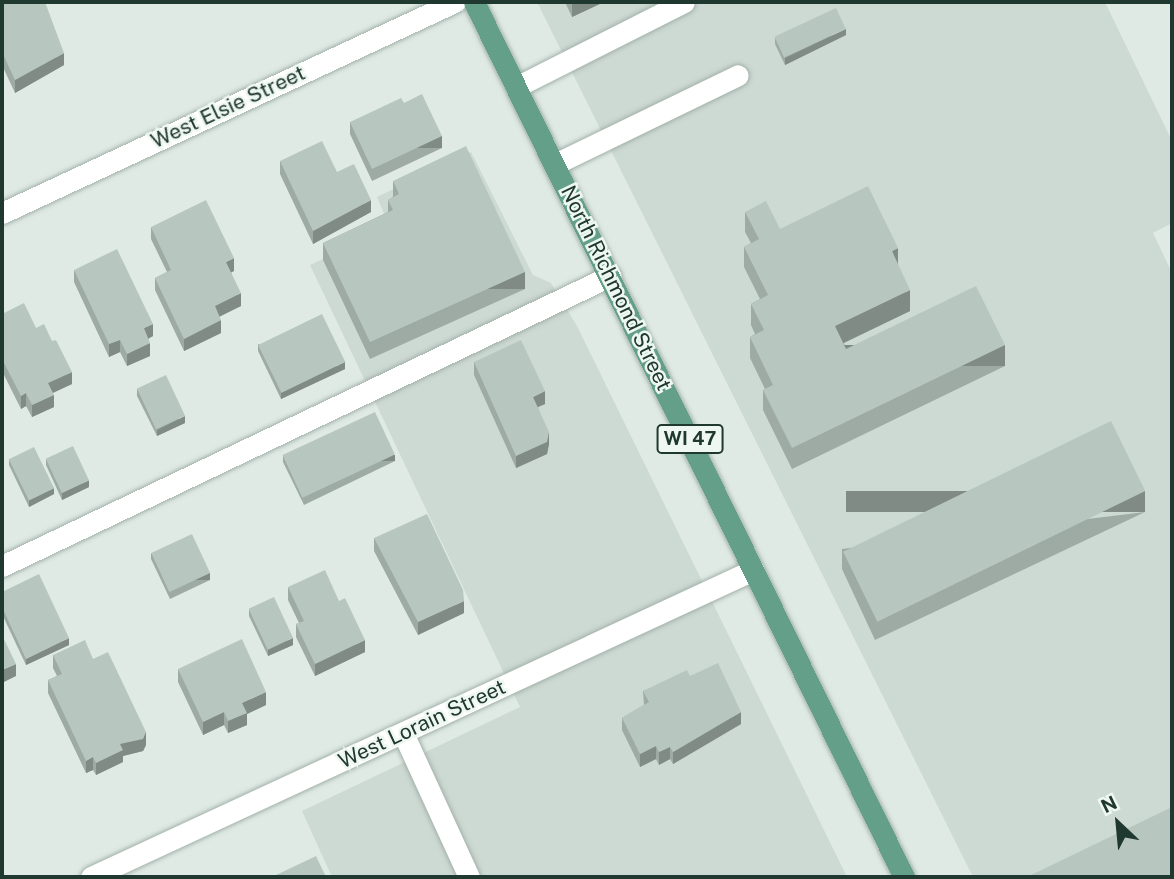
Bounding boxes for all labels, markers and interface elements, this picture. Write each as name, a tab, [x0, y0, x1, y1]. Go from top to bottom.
street label: West Elsie Street	[147, 60, 309, 154]
street label: North Richmond Street	[555, 182, 677, 394]
road number: WI 47	[655, 424, 725, 454]
street label: West Lorain Street	[334, 674, 510, 774]
north arrow	[1083, 788, 1153, 858]
text: N	[1097, 791, 1120, 817]

